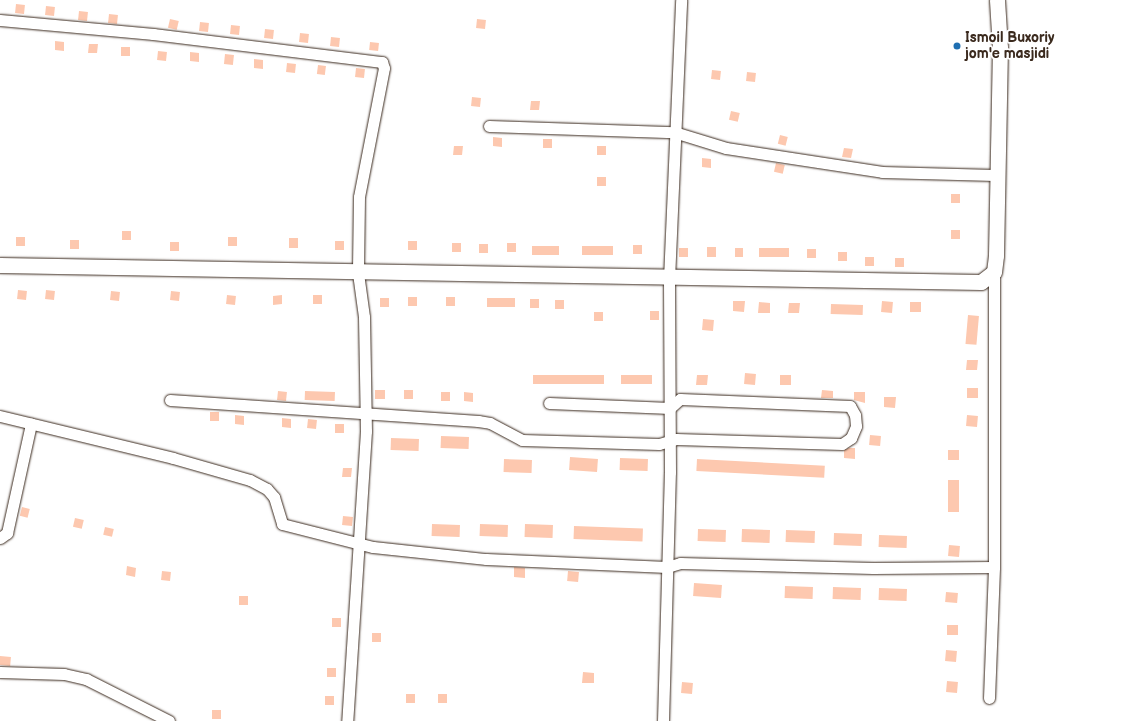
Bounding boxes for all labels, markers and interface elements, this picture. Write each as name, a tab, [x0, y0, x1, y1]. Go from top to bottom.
place label: Ismoil Buxoriy jom'e masjidi	[965, 30, 1054, 62]
marker: Ismoil Buxoriy jom'e masjidi	[952, 41, 962, 51]

